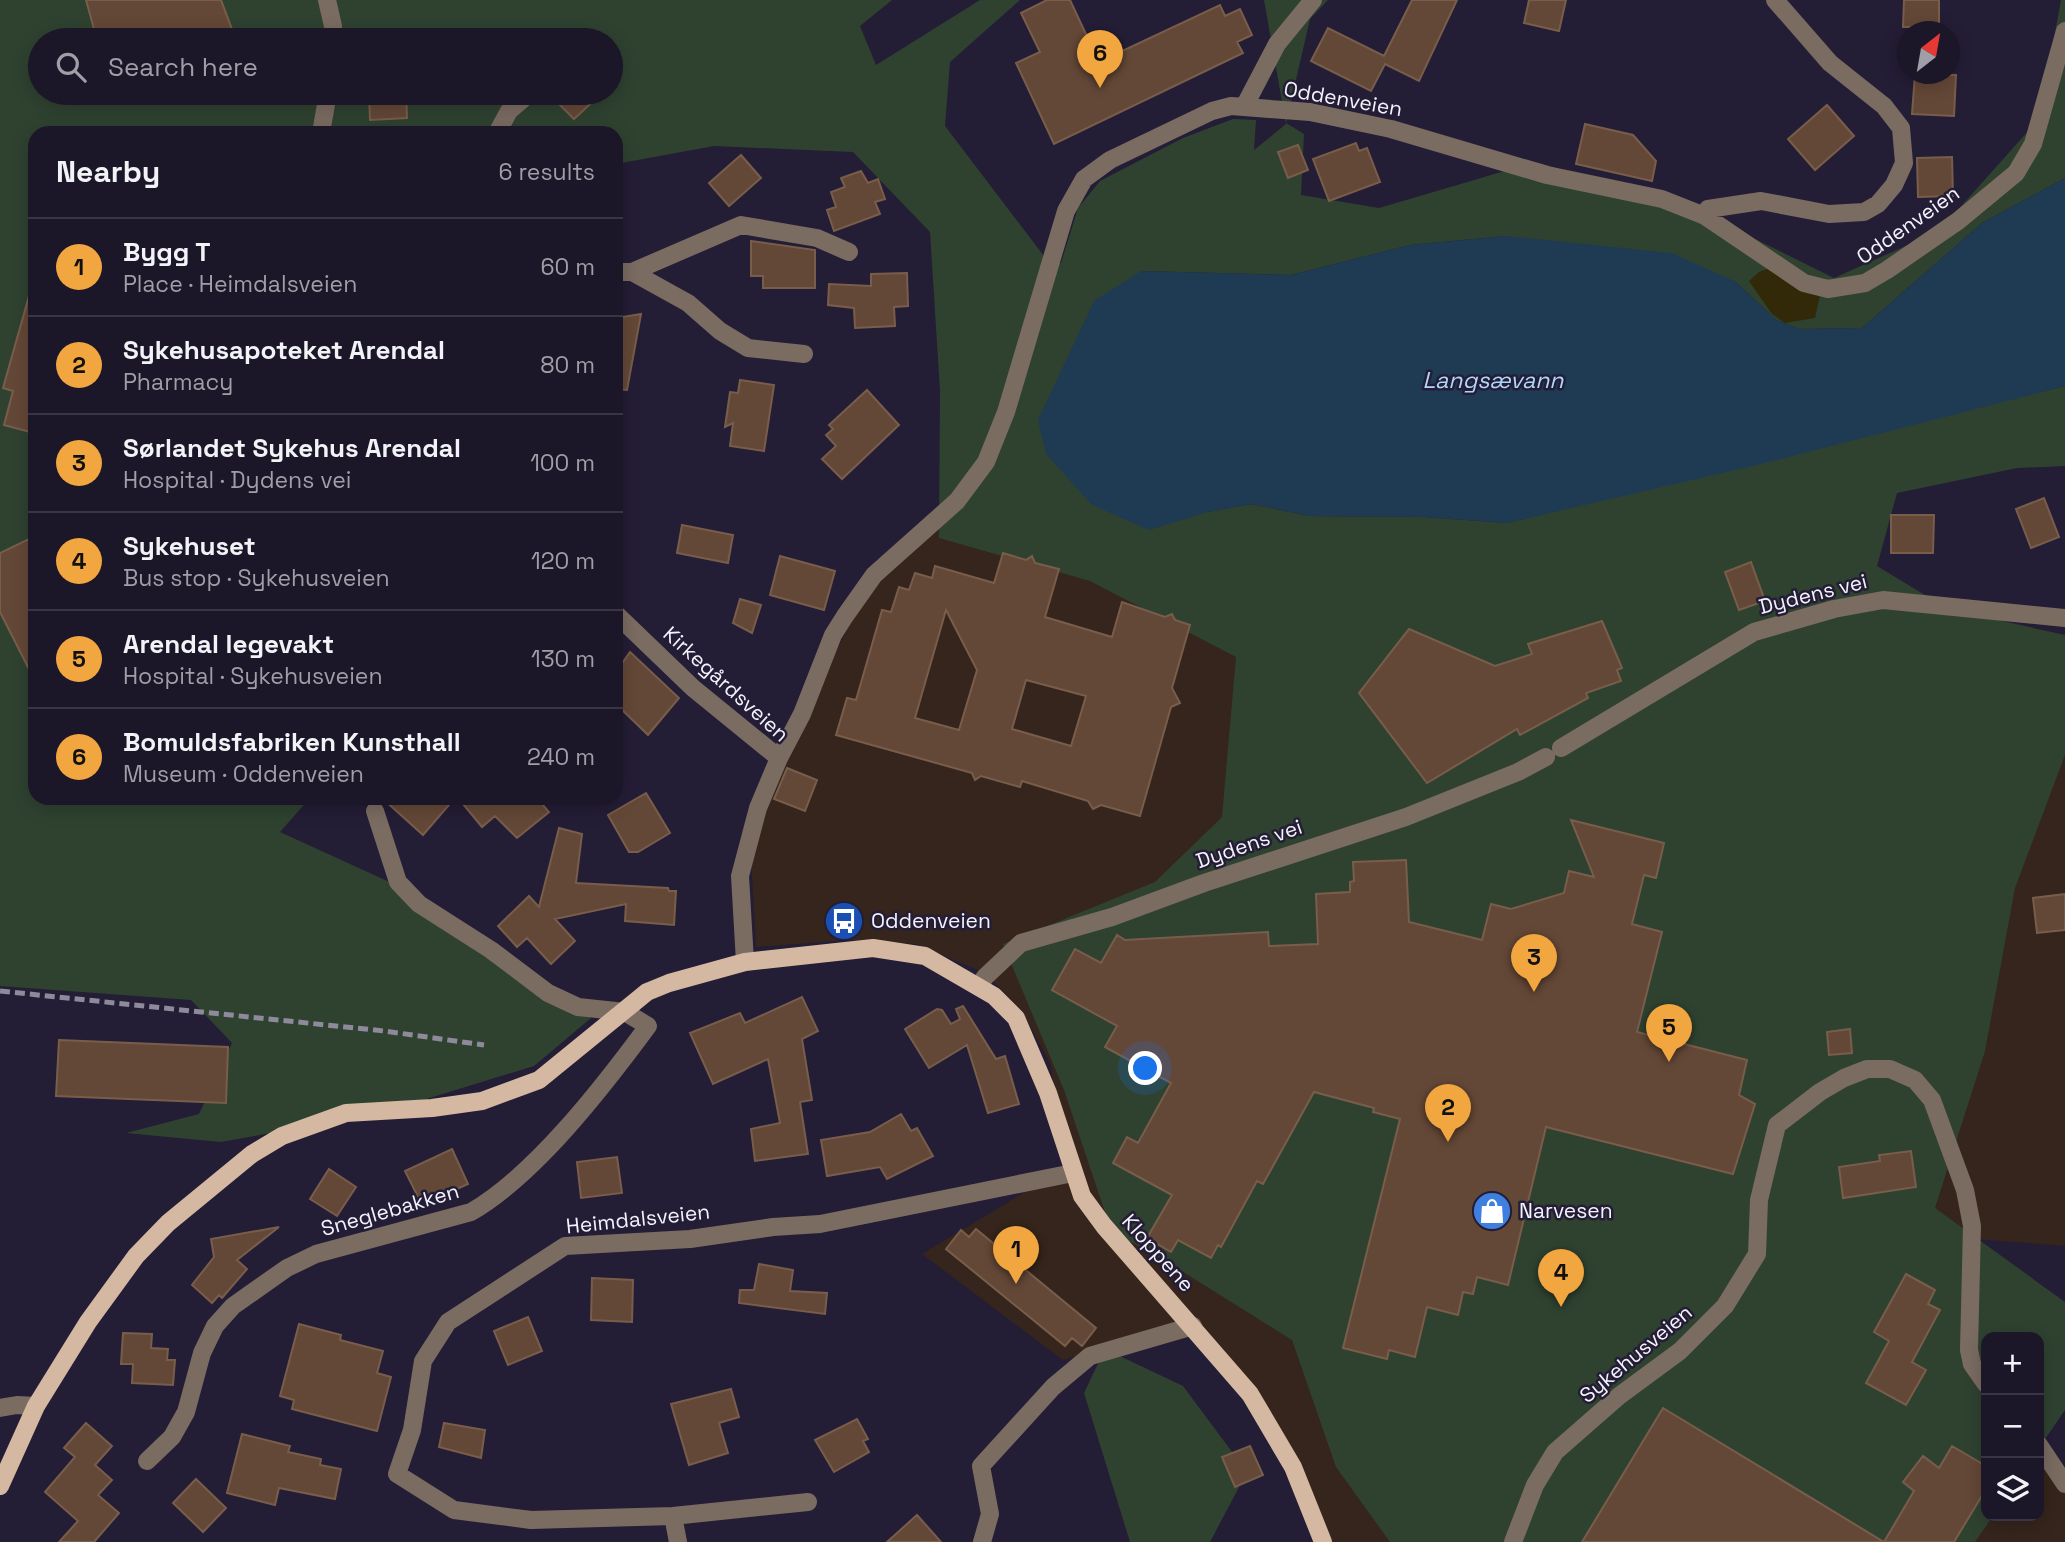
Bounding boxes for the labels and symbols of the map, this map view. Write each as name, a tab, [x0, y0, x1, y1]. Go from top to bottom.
north arrow	[1897, 21, 1960, 84]
pin: 6	[1077, 30, 1123, 88]
street label: Oddenveien	[1282, 75, 1404, 122]
street label: Oddenveien	[1851, 179, 1965, 270]
water label: Langsævann	[1423, 365, 1564, 395]
street label: Dydens vei	[1756, 567, 1870, 620]
street label: Kirkegårdsveien	[658, 620, 795, 747]
street label: Dydens vei	[1192, 813, 1305, 874]
bus stop icon: Oddenveien	[823, 900, 865, 942]
place label: Oddenveien	[871, 907, 991, 934]
pin: 3	[1511, 934, 1557, 992]
pin: 5	[1646, 1004, 1692, 1062]
your location	[1128, 1051, 1162, 1085]
pin: 2	[1425, 1084, 1471, 1142]
street label: Sneglebakken	[318, 1177, 462, 1242]
shop icon: Narvesen	[1471, 1190, 1513, 1232]
place label: Narvesen	[1519, 1197, 1613, 1224]
street label: Heimdalsveien	[565, 1198, 711, 1239]
street label: Kloppene	[1116, 1208, 1200, 1297]
pin: 1	[993, 1226, 1039, 1284]
pin: 4	[1538, 1249, 1584, 1307]
street label: Sykehusveien	[1574, 1299, 1698, 1409]

